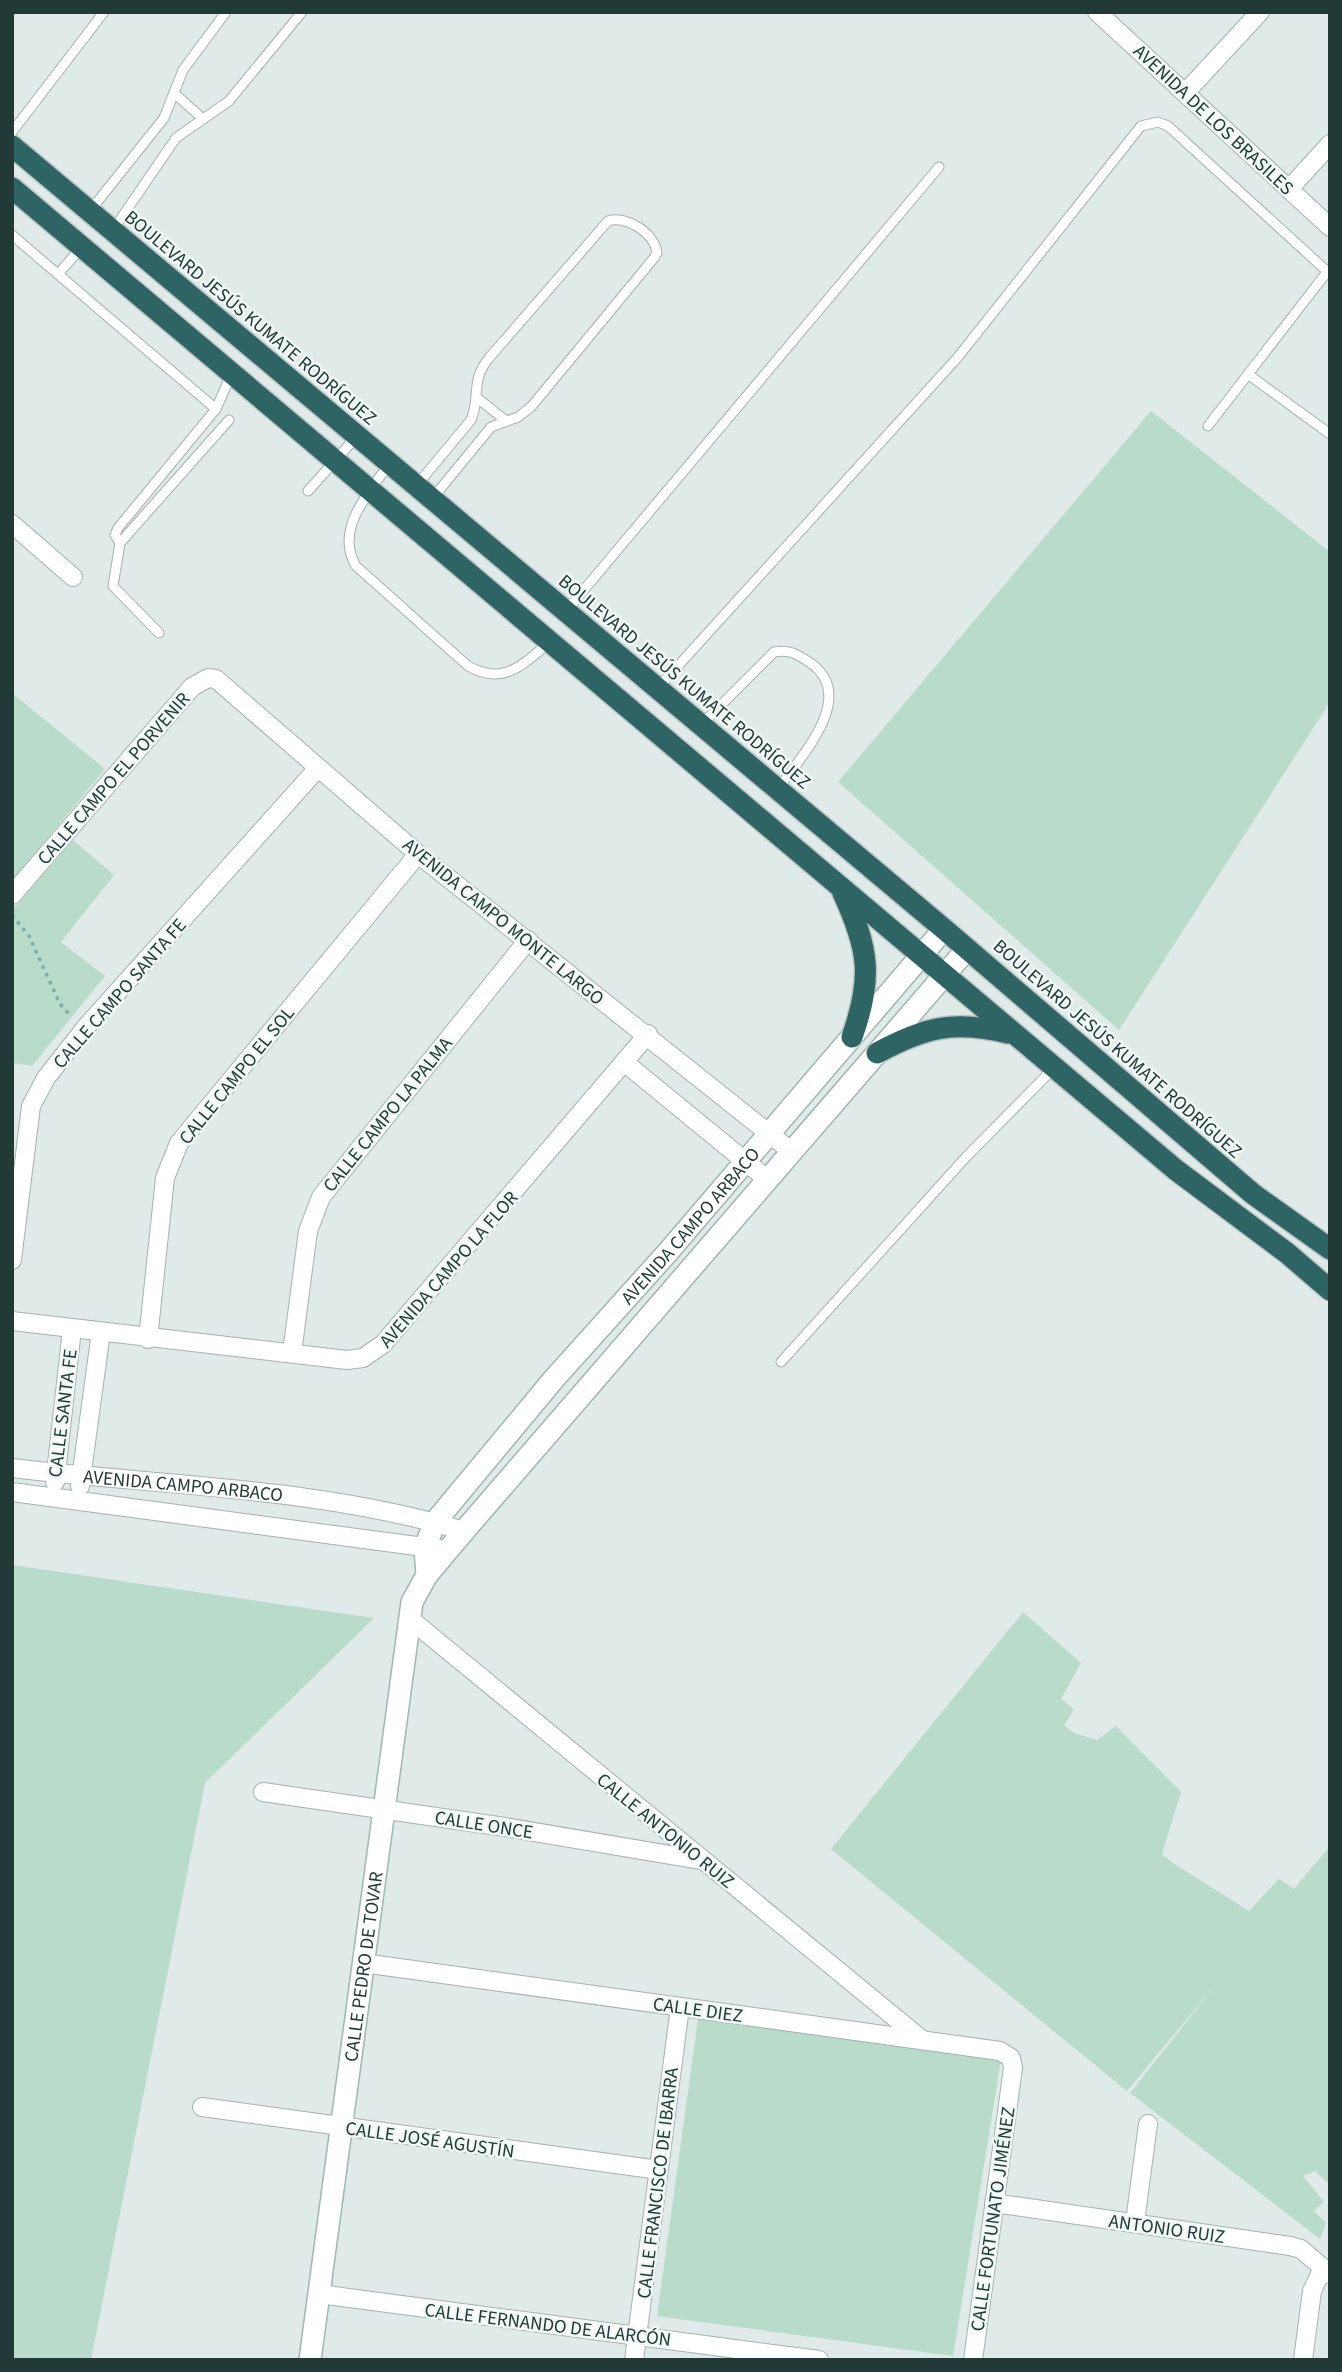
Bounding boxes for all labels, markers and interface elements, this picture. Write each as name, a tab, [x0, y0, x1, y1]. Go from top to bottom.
street label: AVENIDA DE LOS BRASILES	[1127, 39, 1299, 202]
street label: BOULEVARD JESÚS KUMATE RODRÍGUEZ	[118, 204, 382, 432]
street label: BOULEVARD JESÚS KUMATE RODRÍGUEZ	[552, 568, 816, 796]
street label: CALLE CAMPO EL PORVENIR	[32, 687, 197, 871]
street label: AVENIDA CAMPO MONTE LARGO	[396, 832, 610, 1012]
street label: CALLE CAMPO SANTA FE	[47, 913, 193, 1075]
street label: BOULEVARD JESÚS KUMATE RODRÍGUEZ	[987, 933, 1247, 1165]
street label: CALLE CAMPO EL SOL	[173, 1001, 301, 1151]
street label: CALLE CAMPO LA PALMA	[317, 1031, 460, 1198]
street label: AVENIDA CAMPO ARBACO	[615, 1142, 767, 1311]
street label: AVENIDA CAMPO LA FLOR	[373, 1186, 525, 1354]
street label: CALLE SANTA FE	[42, 1347, 85, 1479]
street label: AVENIDA CAMPO ARBACO	[82, 1464, 284, 1510]
street label: CALLE ANTONIO RUIZ	[590, 1767, 740, 1895]
street label: CALLE ONCE	[433, 1804, 535, 1847]
street label: CALLE PEDRO DE TOVAR	[338, 1870, 391, 2063]
street label: CALLE DIEZ	[651, 1991, 744, 2030]
street label: CALLE FRANCISCO DE IBARRA	[631, 2065, 686, 2300]
street label: CALLE FORTUNATO JIMÉNEZ	[964, 2105, 1023, 2333]
street label: CALLE JOSÉ AGUSTÍN	[344, 2115, 516, 2166]
street label: ANTONIO RUIZ	[1107, 2208, 1227, 2251]
street label: CALLE FERNANDO DE ALARCÓN	[423, 2297, 673, 2354]

